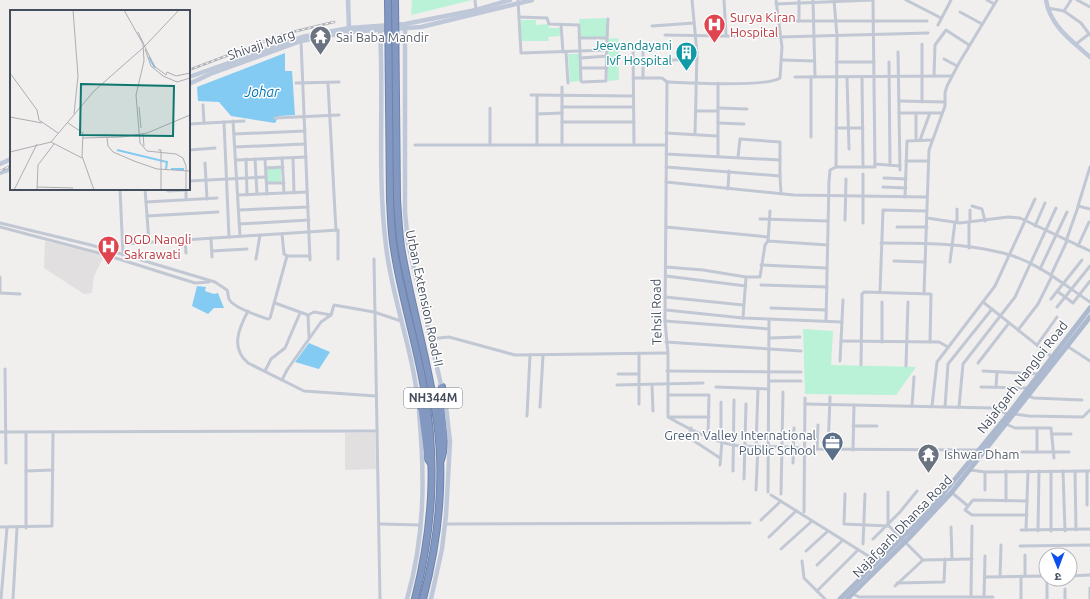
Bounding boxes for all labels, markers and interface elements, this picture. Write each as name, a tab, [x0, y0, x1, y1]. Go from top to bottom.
inset map	[10, 10, 190, 190]
place label: Surya Kiran Hospital	[730, 10, 796, 39]
hospital icon: Surya Kiran Hospital	[702, 11, 728, 44]
temple icon: Sai Baba Mandir	[307, 24, 333, 57]
street label: Shivaji Marg	[226, 26, 296, 62]
place label: Sai Baba Mandir	[336, 30, 429, 44]
place label: Jeevandayani Ivf Hospital	[593, 38, 673, 67]
building icon: Jeevandayani Ivf Hospital	[674, 39, 700, 72]
water label: Johar	[244, 84, 280, 100]
street label: Urban Extension Road-II	[404, 228, 446, 368]
place label: DGD Nangli Sakrawati	[124, 232, 191, 261]
hospital icon: DGD Nangli Sakrawati	[96, 233, 122, 266]
street label: Tehsil Road	[648, 279, 664, 345]
street label: Najafgarh Nangloi Road	[974, 318, 1070, 436]
road number: NH344M	[404, 388, 462, 408]
place label: Green Valley International Public School	[664, 428, 817, 457]
office icon: Green Valley International Public School	[819, 429, 845, 462]
temple icon: Ishwar Dham	[916, 441, 942, 474]
place label: Ishwar Dham	[944, 447, 1020, 461]
street label: Najafgarh Dhansa Road	[850, 472, 954, 580]
north arrow	[1038, 547, 1078, 587]
text: उ	[1054, 571, 1061, 583]

